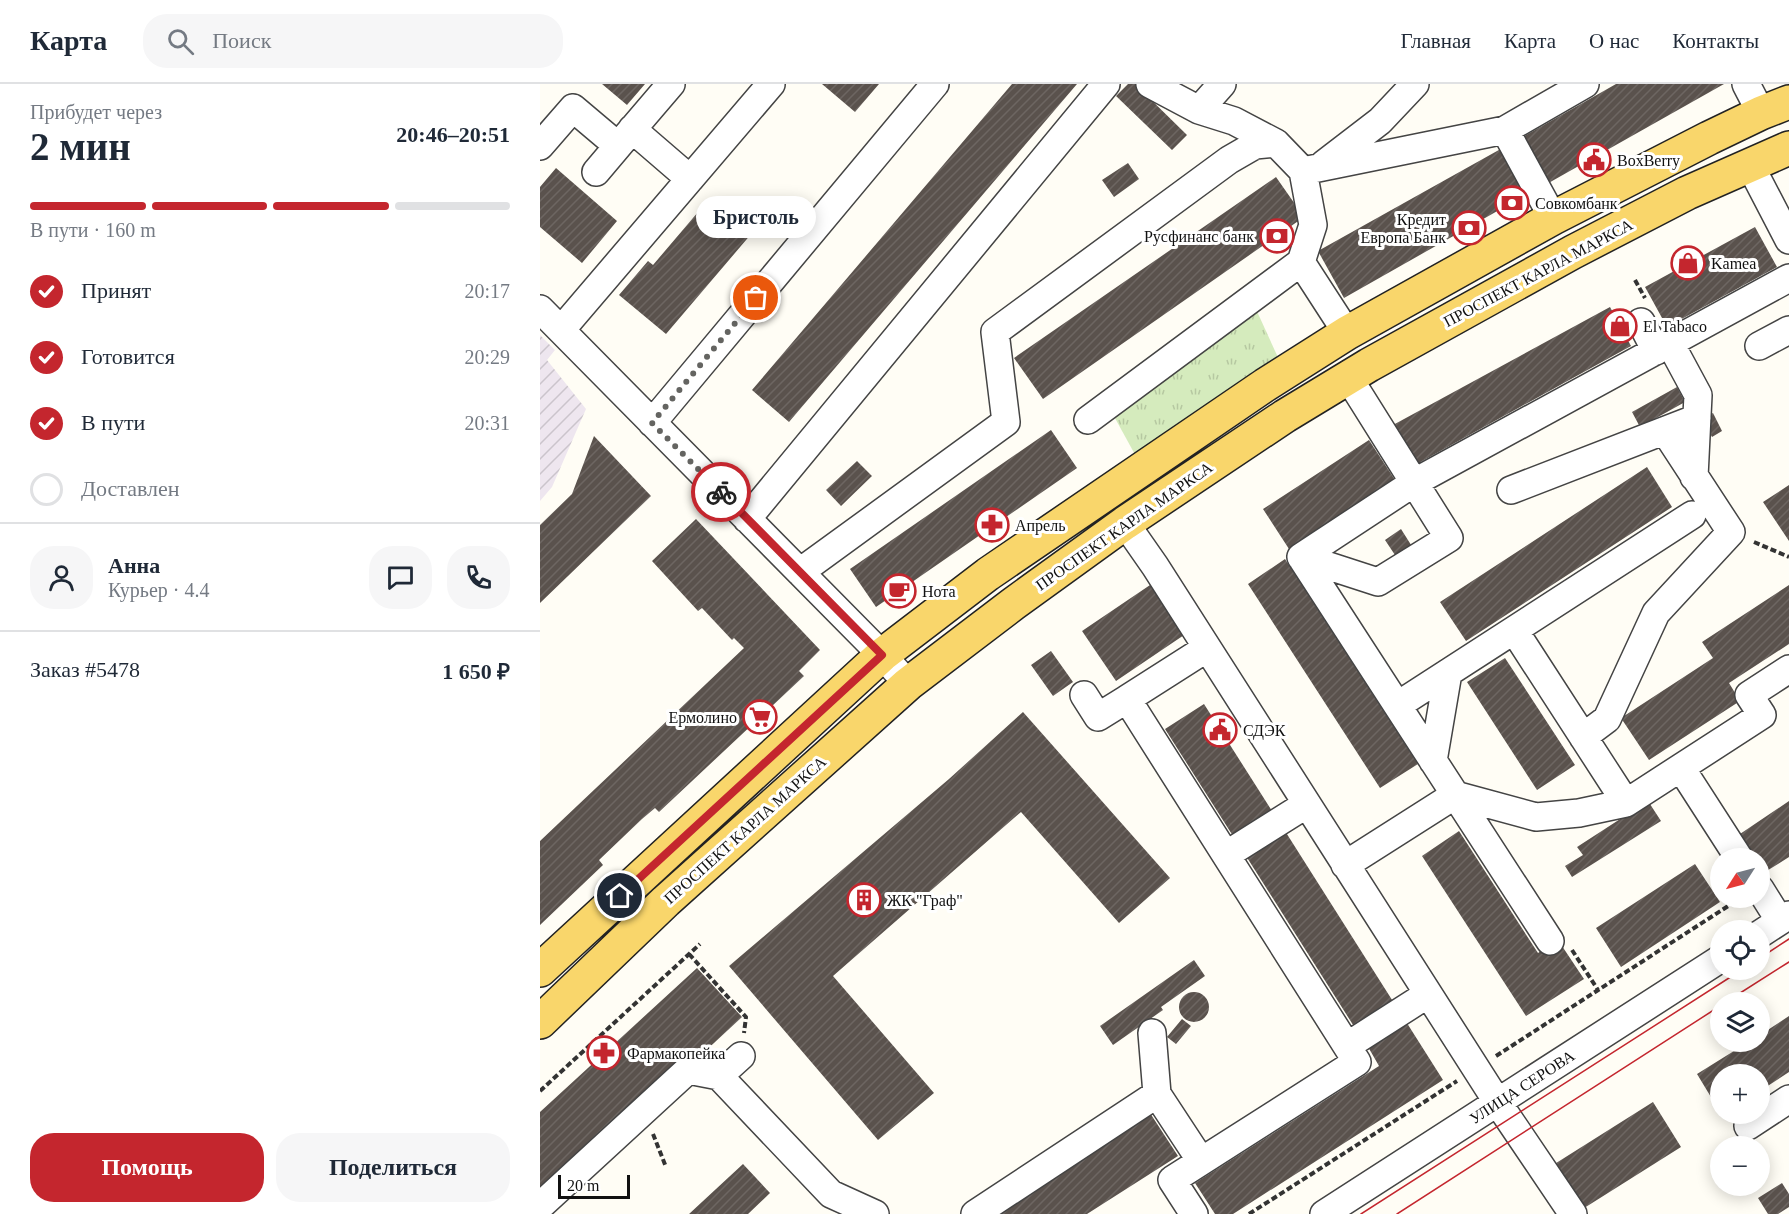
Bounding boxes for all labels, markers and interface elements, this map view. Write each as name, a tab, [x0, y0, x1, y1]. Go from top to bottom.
search box	[143, 14, 563, 68]
text: Карта	[30, 25, 107, 56]
icon: search	[164, 25, 197, 58]
text: Поиск	[212, 28, 271, 53]
text: Главная	[1401, 29, 1471, 53]
text: Карта	[1504, 29, 1556, 53]
text: О нас	[1589, 29, 1639, 53]
text: Контакты	[1672, 29, 1759, 53]
text: Прибудет через	[30, 101, 162, 123]
text: 20:46–20:51	[396, 122, 510, 147]
text: 2 мин	[30, 125, 131, 168]
public building icon: BoxBerry	[1576, 142, 1612, 178]
place label: BoxBerry	[1617, 152, 1680, 170]
bank icon: Совкомбанк	[1494, 185, 1530, 221]
place label: Совкомбанк	[1535, 195, 1618, 212]
callout: Бристоль	[696, 196, 816, 238]
text: Бристоль	[713, 206, 799, 228]
bank icon: Кредит Европа Банк	[1451, 210, 1487, 246]
place label: Кредит Европа Банк	[1360, 211, 1446, 247]
street label: ПРОСПЕКТ КАРЛА МАРКСА	[1441, 216, 1636, 330]
bank icon: Русфинанс банк	[1259, 218, 1295, 254]
text: В пути · 160 m	[30, 219, 156, 241]
place label: Русфинанс банк	[1144, 228, 1254, 246]
shop icon: Kamea	[1670, 245, 1706, 281]
place label: Kamea	[1711, 255, 1756, 272]
pin	[730, 272, 781, 323]
icon: check	[30, 275, 63, 308]
text: Принят	[81, 278, 151, 303]
text: 20:17	[464, 280, 510, 302]
icon: bag	[739, 281, 772, 314]
shop icon: El Tabaco	[1602, 308, 1638, 344]
place label: El Tabaco	[1643, 318, 1707, 335]
icon: check	[30, 341, 63, 374]
text: Готовится	[81, 344, 175, 369]
text: 20:29	[464, 346, 510, 368]
icon: check	[30, 407, 63, 440]
text: В пути	[81, 410, 145, 435]
text: 20:31	[464, 412, 510, 434]
street label: ПРОСПЕКТ КАРЛА МАРКСА	[1032, 458, 1216, 594]
courier	[691, 462, 751, 522]
text: Доставлен	[81, 476, 180, 501]
icon: bike	[705, 476, 738, 509]
pharmacy icon: Апрель	[974, 507, 1010, 543]
place label: Апрель	[1015, 517, 1066, 535]
button: person	[30, 546, 93, 609]
button: chat	[369, 546, 432, 609]
button: phone	[447, 546, 510, 609]
text: Анна	[108, 553, 160, 578]
cafe icon: Нота	[881, 573, 917, 609]
text: Курьер · 4.4	[108, 579, 210, 601]
place label: Нота	[922, 583, 956, 600]
text: Заказ #5478	[30, 657, 140, 682]
text: 1 650 ₽	[442, 659, 510, 684]
supermarket icon: Ермолино	[742, 699, 778, 735]
place label: Ермолино	[668, 709, 737, 727]
public building icon: СДЭК	[1202, 712, 1238, 748]
place label: СДЭК	[1243, 722, 1286, 740]
street label: ПРОСПЕКТ КАРЛА МАРКСА	[661, 753, 830, 907]
north arrow	[1710, 848, 1770, 908]
map controls	[1710, 848, 1770, 1196]
pin	[594, 870, 645, 921]
icon: home	[603, 879, 636, 912]
building icon: ЖК "Граф"	[846, 882, 882, 918]
place label: ЖК "Граф"	[887, 892, 963, 910]
button: locate	[1710, 920, 1770, 980]
button: layers	[1710, 992, 1770, 1052]
pharmacy icon: Фармакопейка	[586, 1035, 622, 1071]
place label: Фармакопейка	[627, 1045, 725, 1063]
street label: УЛИЦА СЕРОВА	[1466, 1047, 1578, 1128]
button: +	[1710, 1064, 1770, 1124]
button: Помощь	[30, 1133, 264, 1202]
button: Поделиться	[276, 1133, 510, 1202]
button: −	[1710, 1136, 1770, 1196]
scale bar	[558, 1172, 630, 1200]
text: 20 m	[567, 1177, 599, 1194]

